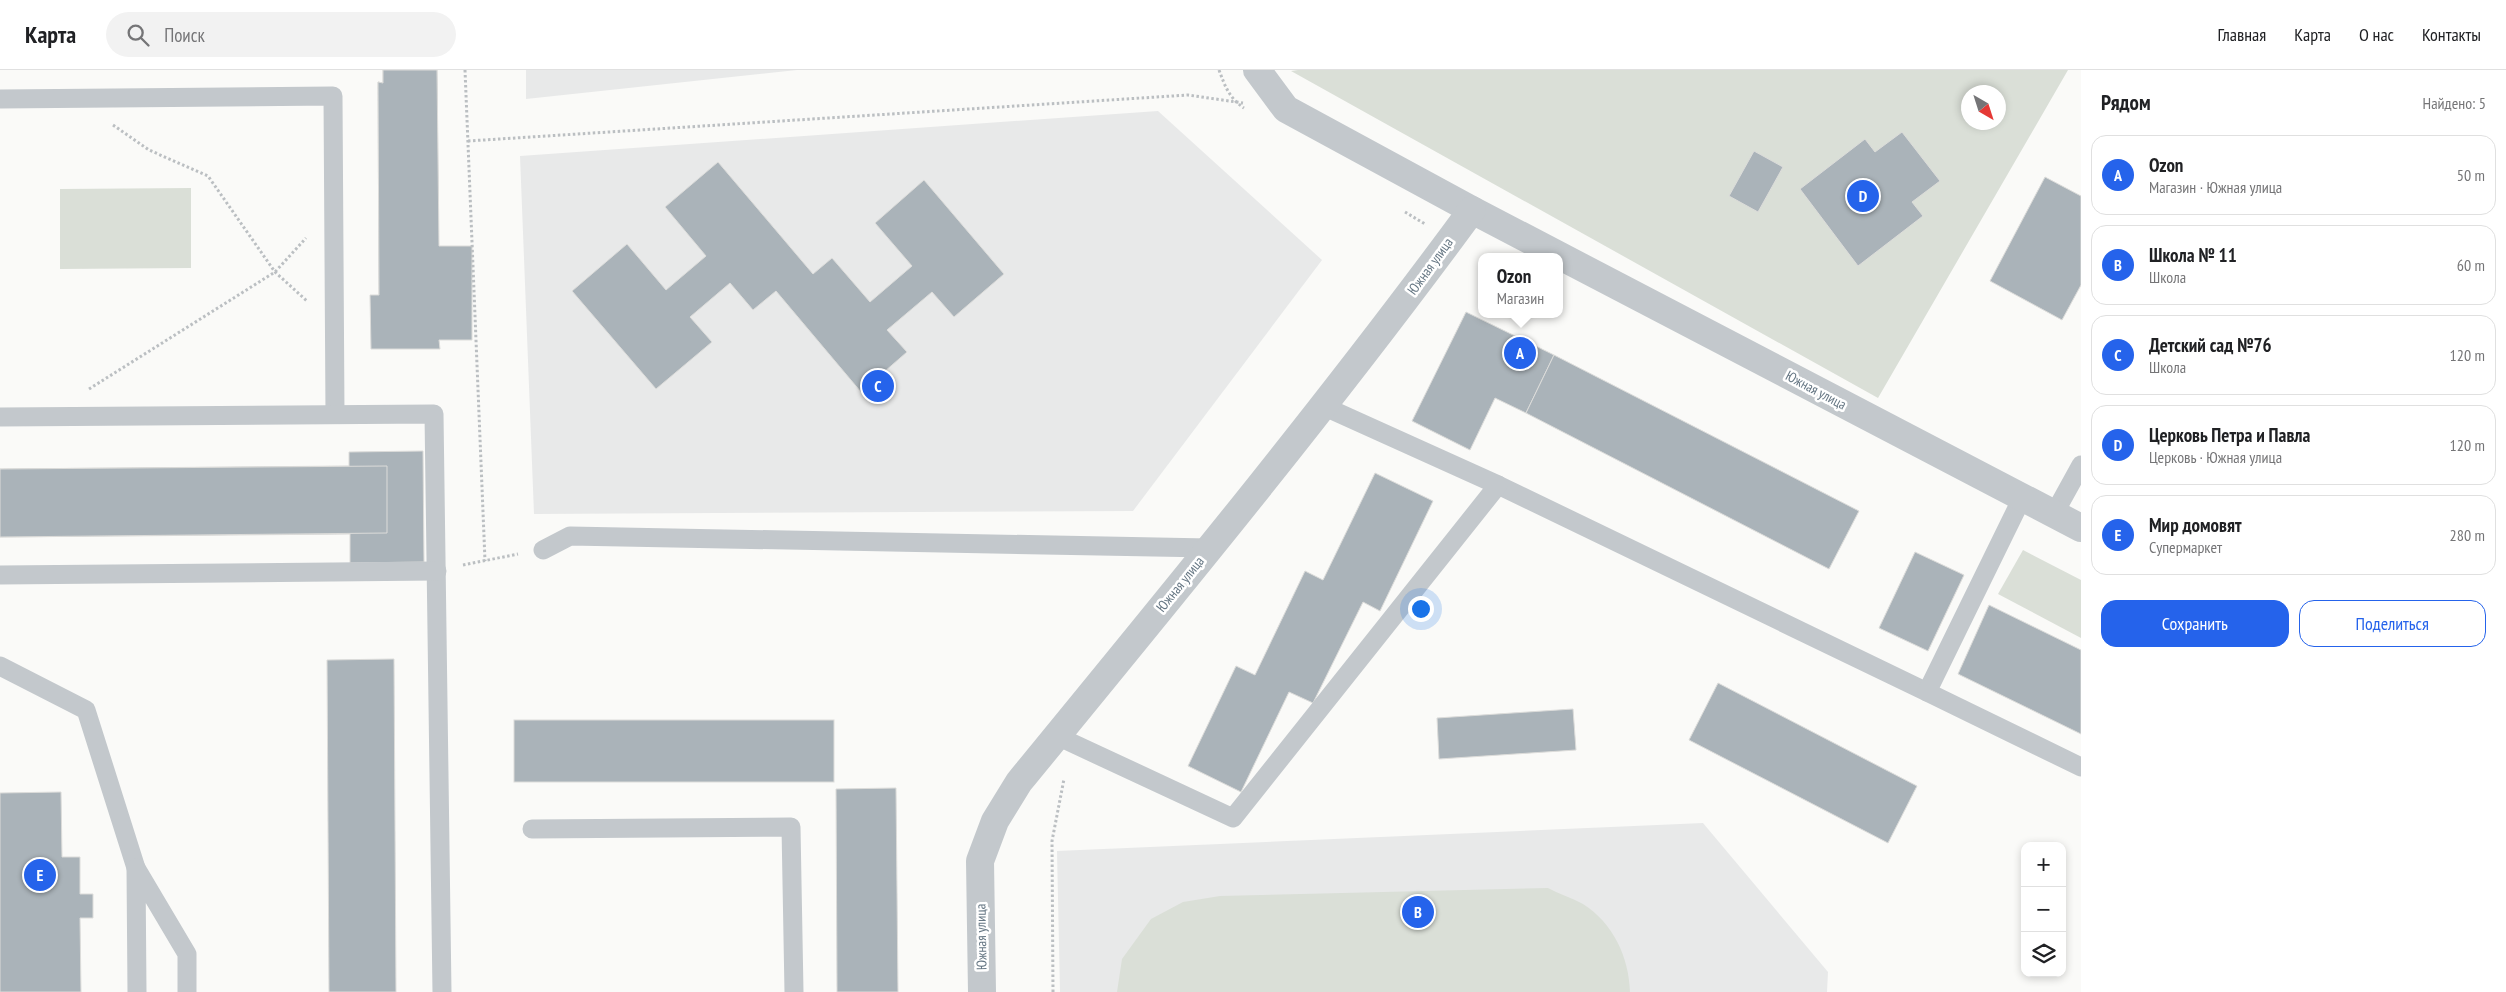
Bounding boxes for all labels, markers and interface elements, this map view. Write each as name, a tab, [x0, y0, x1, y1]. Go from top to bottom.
search box	[106, 12, 456, 57]
text: Карта	[25, 19, 76, 50]
icon: search	[124, 21, 152, 49]
text: Поиск	[164, 23, 205, 47]
text: Главная	[2218, 23, 2266, 46]
text: Карта	[2294, 23, 2331, 46]
text: О нас	[2359, 23, 2394, 46]
text: Контакты	[2422, 23, 2481, 46]
north arrow	[1961, 85, 2006, 130]
text: Рядом	[2101, 89, 2151, 116]
text: Найдено: 5	[2423, 93, 2486, 113]
text: Ozon	[2149, 153, 2183, 177]
text: A	[2114, 165, 2122, 185]
text: 50 m	[2457, 165, 2485, 185]
pin: D	[1847, 177, 1879, 215]
text: Магазин · Южная улица	[2149, 177, 2282, 197]
street label: Южная улица	[1403, 234, 1457, 298]
text: Школа № 11	[2149, 243, 2237, 267]
popup	[1478, 253, 1563, 318]
text: B	[2114, 255, 2122, 275]
text: 60 m	[2457, 255, 2485, 275]
text: Ozon	[1497, 264, 1531, 288]
text: Школа	[2149, 267, 2186, 287]
text: Магазин	[1497, 288, 1544, 308]
text: Детский сад №76	[2149, 333, 2272, 357]
pin: A	[1504, 334, 1536, 372]
text: C	[2114, 345, 2122, 365]
text: 120 m	[2450, 345, 2485, 365]
text: Школа	[2149, 357, 2186, 377]
street label: Южная улица	[1783, 366, 1849, 414]
pin: C	[862, 367, 894, 405]
text: Церковь Петра и Павла	[2149, 423, 2310, 447]
text: D	[2114, 435, 2122, 455]
text: 120 m	[2450, 435, 2485, 455]
text: Церковь · Южная улица	[2149, 447, 2282, 467]
text: Мир домовят	[2149, 513, 2242, 537]
text: E	[2115, 525, 2121, 545]
text: 280 m	[2450, 525, 2485, 545]
text: Супермаркет	[2149, 537, 2222, 557]
street label: Южная улица	[1152, 553, 1208, 615]
your location	[1408, 596, 1434, 622]
button: Сохранить	[2101, 600, 2289, 647]
button: Поделиться	[2299, 600, 2486, 647]
map controls	[2021, 842, 2066, 977]
button: +	[2021, 842, 2066, 887]
pin: E	[24, 856, 56, 894]
button: −	[2021, 887, 2066, 932]
pin: B	[1402, 893, 1434, 931]
street label: Южная улица	[971, 904, 991, 970]
button: layers	[2021, 932, 2066, 977]

